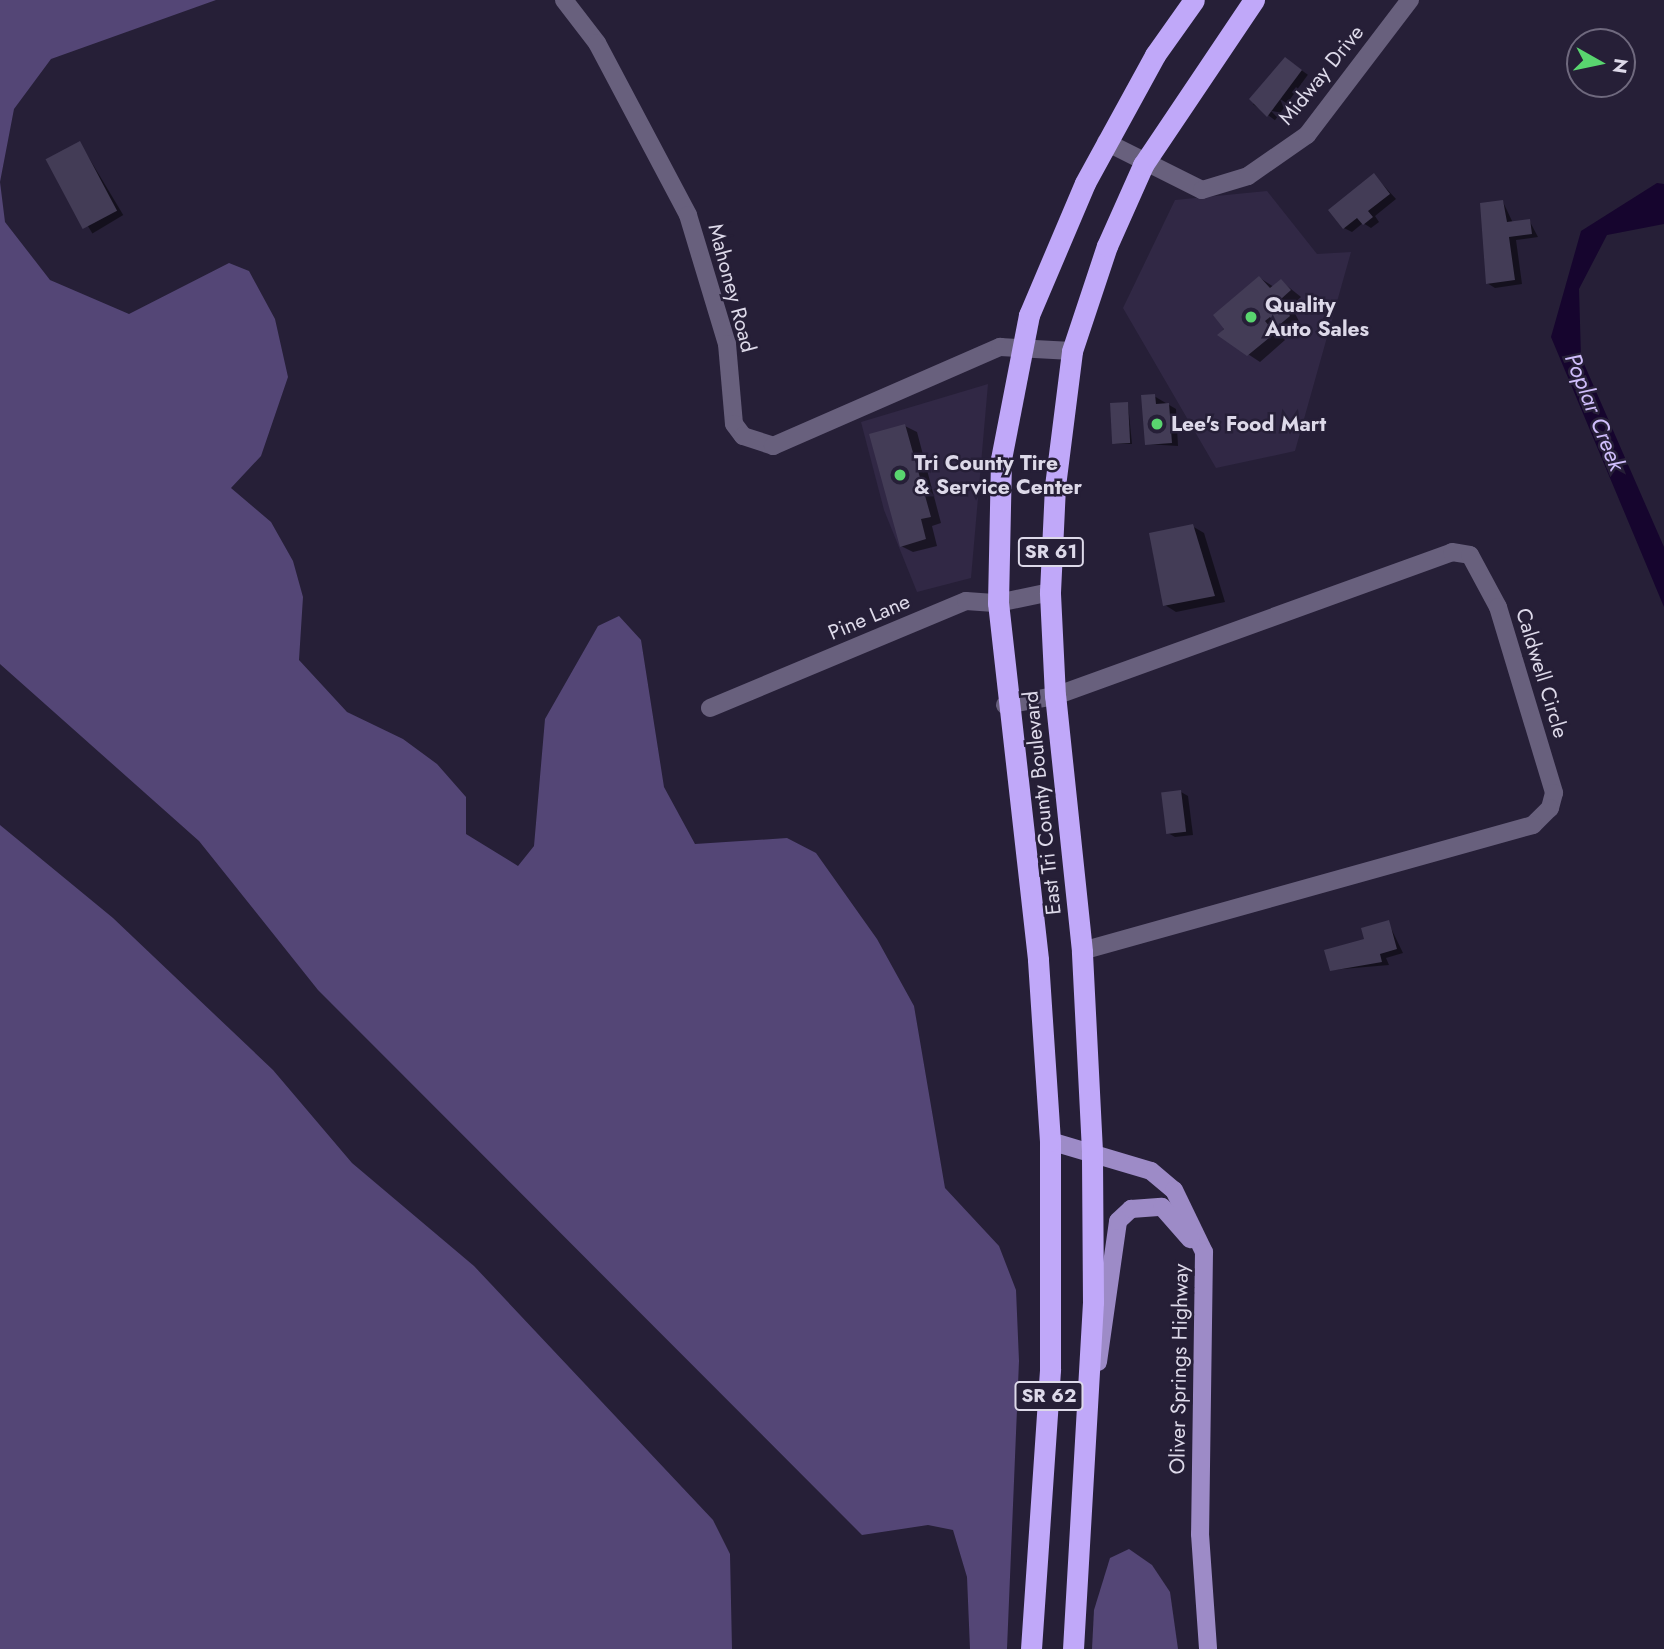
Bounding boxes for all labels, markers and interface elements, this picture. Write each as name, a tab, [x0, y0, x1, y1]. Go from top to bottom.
street label: Midway Drive	[1273, 20, 1369, 130]
north arrow	[1566, 28, 1636, 98]
text: N	[1606, 56, 1635, 76]
street label: Mahoney Road	[703, 221, 761, 355]
place label: Quality Auto Sales	[1265, 292, 1369, 342]
marker: Quality Auto Sales	[1243, 309, 1259, 325]
water label: Poplar Creek	[1559, 349, 1631, 475]
place label: Lee's Food Mart	[1171, 411, 1326, 437]
marker: Lee's Food Mart	[1149, 416, 1165, 432]
place label: Tri County Tire & Service Center	[914, 450, 1082, 500]
marker: Tri County Tire & Service Center	[892, 467, 908, 483]
road number: SR 61	[1018, 537, 1084, 568]
street label: Pine Lane	[824, 589, 914, 645]
street label: Caldwell Circle	[1510, 605, 1574, 741]
street label: East Tri County Boulevard	[1018, 690, 1066, 916]
street label: Oliver Springs Highway	[1165, 1263, 1193, 1475]
road number: SR 62	[1014, 1380, 1084, 1412]

